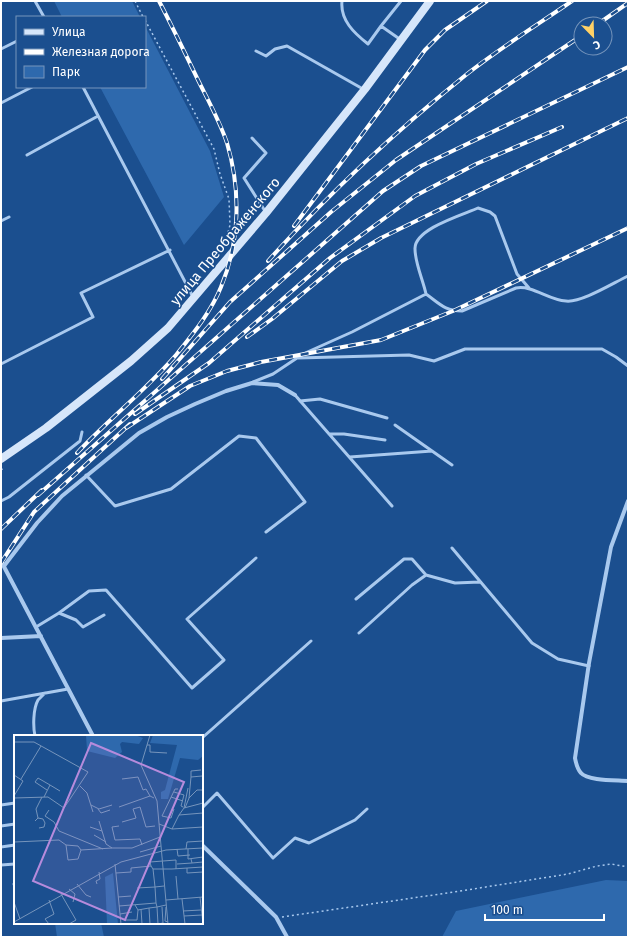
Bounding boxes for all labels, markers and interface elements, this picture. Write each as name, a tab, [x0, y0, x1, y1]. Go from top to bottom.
legend	[16, 16, 146, 88]
north arrow	[573, 16, 613, 56]
text: Улица	[52, 25, 86, 39]
text: С	[591, 38, 602, 52]
text: Железная дорога	[52, 45, 150, 59]
text: Парк	[52, 65, 81, 79]
street label: улица Преображенского	[167, 174, 284, 309]
inset map	[14, 735, 203, 924]
scale bar	[485, 896, 604, 922]
text: 100 m	[491, 903, 523, 917]

